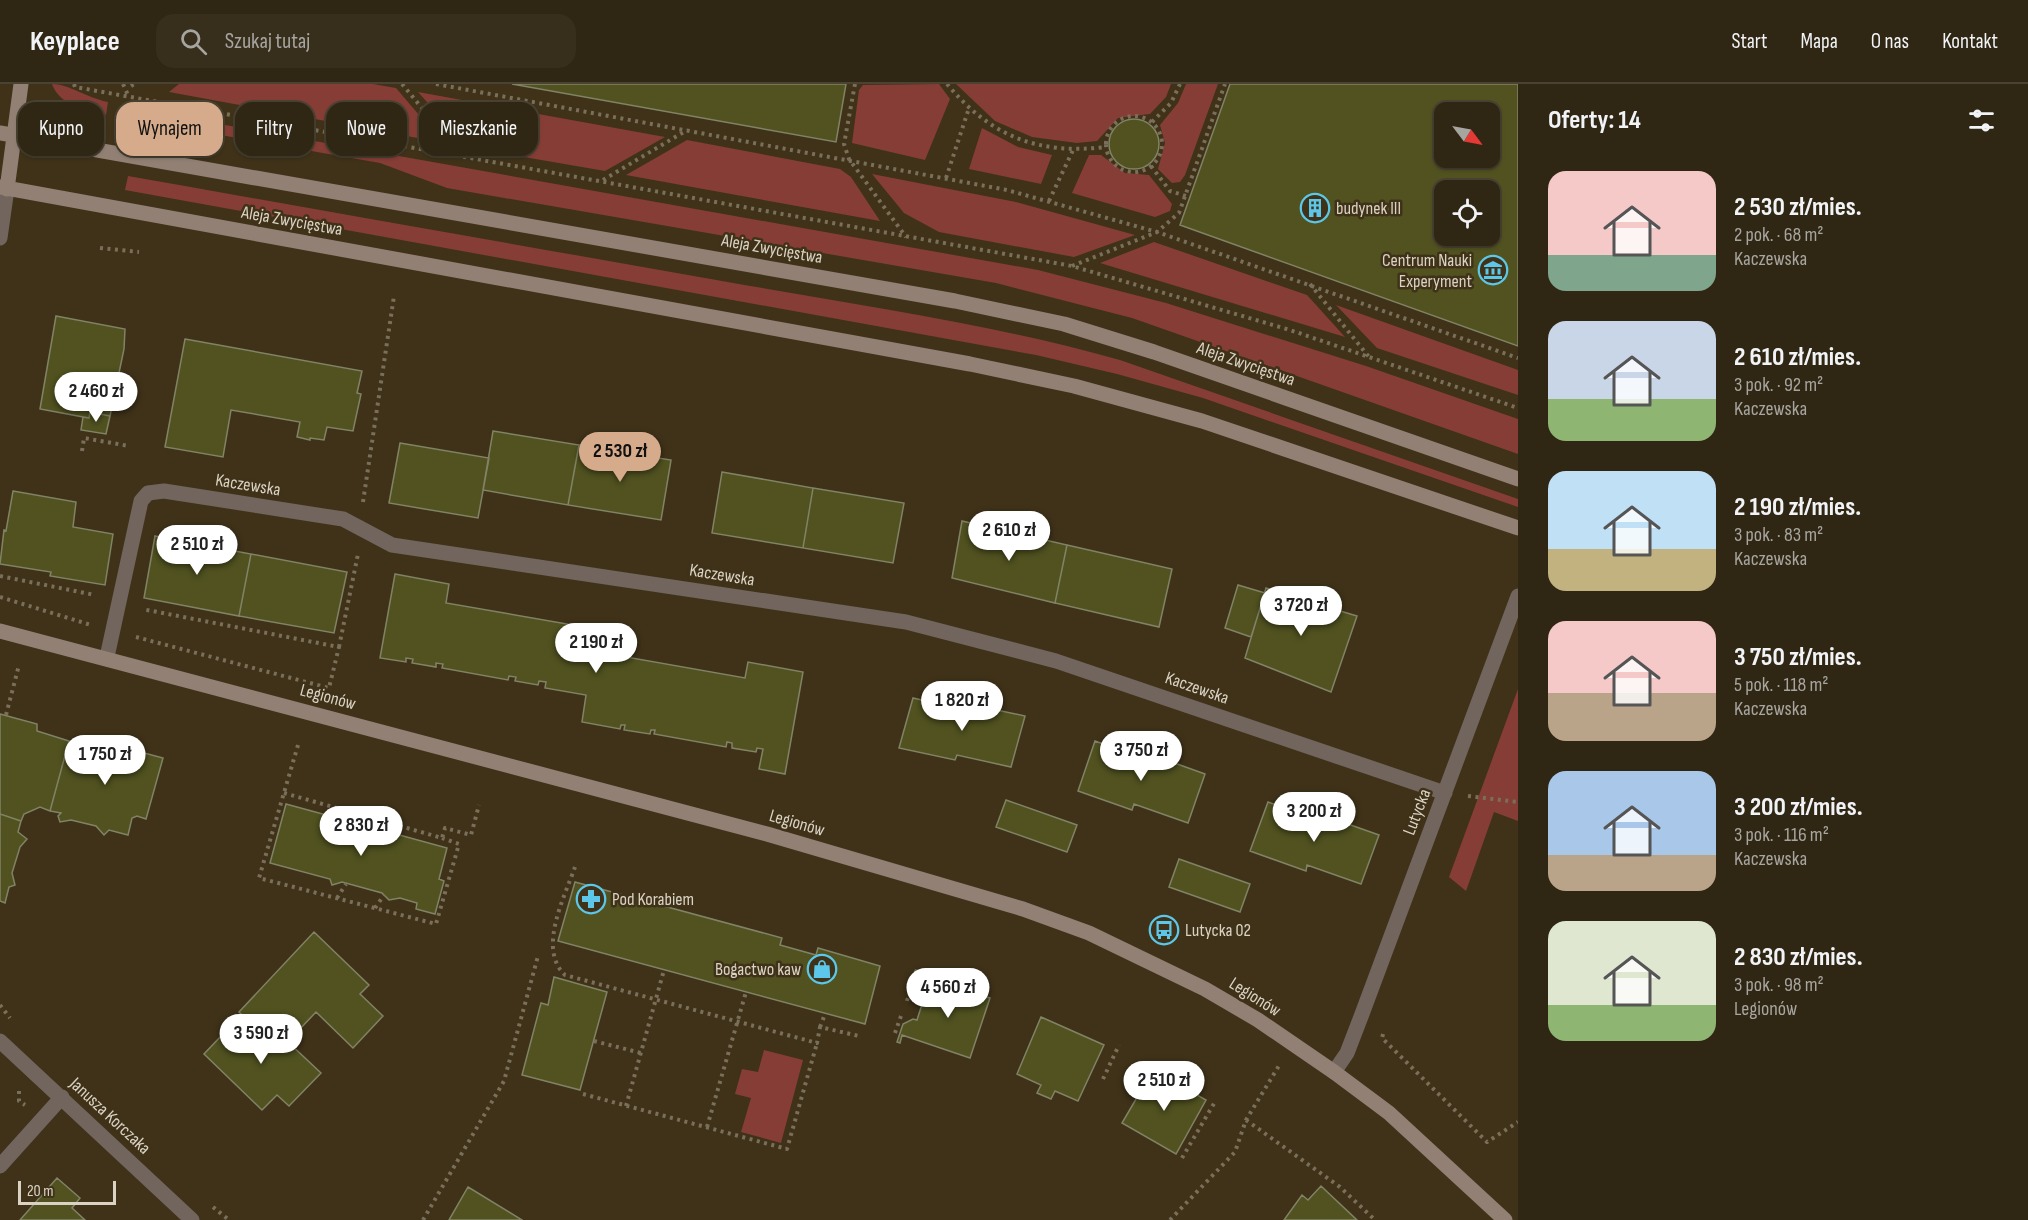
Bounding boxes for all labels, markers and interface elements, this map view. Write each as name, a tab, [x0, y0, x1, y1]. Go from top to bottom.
search box	[156, 14, 576, 68]
text: Keyplace	[30, 25, 120, 58]
icon: search	[177, 25, 210, 58]
text: Szukaj tutaj	[225, 28, 310, 55]
text: Start	[1731, 29, 1768, 54]
text: Mapa	[1801, 29, 1838, 54]
text: O nas	[1871, 29, 1909, 54]
text: Kontakt	[1942, 29, 1998, 54]
chip: Kupno	[18, 102, 104, 156]
chip: Wynajem	[116, 102, 223, 156]
chip: Filtry	[235, 102, 314, 156]
chip: Nowe	[326, 102, 407, 156]
chip: Mieszkanie	[419, 102, 538, 156]
north arrow	[1434, 102, 1500, 168]
map controls	[1434, 102, 1500, 246]
icon: filters	[1965, 104, 1998, 137]
text: Oferty: 14	[1548, 105, 1641, 136]
button: locate	[1434, 180, 1500, 246]
building icon: budynek III	[1299, 192, 1331, 224]
text: 2 530 zł/mies.	[1734, 192, 1862, 223]
icon: home	[1596, 195, 1668, 267]
place label: budynek III	[1336, 198, 1401, 219]
street label: Aleja Zwycięstwa	[239, 202, 344, 240]
text: 2 pok. · 68 m²	[1734, 223, 1824, 247]
street label: Aleja Zwycięstwa	[719, 230, 824, 268]
text: Kaczewska	[1734, 247, 1807, 271]
place label: Centrum Nauki Experyment	[1382, 250, 1472, 292]
museum icon: Centrum Nauki Experyment	[1477, 254, 1509, 286]
street label: Aleja Zwycięstwa	[1193, 337, 1298, 391]
text: 2 610 zł/mies.	[1734, 342, 1861, 373]
icon: home	[1596, 345, 1668, 417]
pin: 2 460 zł	[34, 372, 158, 423]
text: 3 pok. · 92 m²	[1734, 373, 1823, 397]
text: 2 460 zł	[68, 379, 124, 403]
text: Kaczewska	[1734, 397, 1807, 421]
pin: 2 530 zł	[558, 432, 682, 483]
text: 2 530 zł	[593, 439, 647, 463]
street label: Kaczewska	[214, 469, 282, 501]
text: 2 190 zł/mies.	[1734, 492, 1861, 523]
icon: home	[1596, 495, 1668, 567]
pin: 2 610 zł	[947, 511, 1071, 562]
text: 2 610 zł	[982, 518, 1036, 542]
text: 3 pok. · 83 m²	[1734, 523, 1823, 547]
pin: 2 510 zł	[135, 525, 259, 576]
text: 2 510 zł	[171, 532, 223, 556]
text: Kaczewska	[1734, 547, 1807, 571]
street label: Kaczewska	[688, 559, 756, 591]
pin: 3 720 zł	[1239, 586, 1363, 637]
text: 3 720 zł	[1274, 593, 1328, 617]
pin: 2 190 zł	[534, 623, 658, 674]
text: 2 190 zł	[569, 630, 623, 654]
text: 3 750 zł/mies.	[1734, 642, 1862, 673]
icon: home	[1596, 645, 1668, 717]
street label: Kaczewska	[1162, 667, 1232, 709]
text: 5 pok. · 118 m²	[1734, 673, 1829, 697]
street label: Legionów	[298, 679, 358, 715]
pin: 1 820 zł	[900, 681, 1024, 732]
text: 1 820 zł	[935, 688, 989, 712]
text: Kaczewska	[1734, 697, 1807, 721]
pin: 3 750 zł	[1079, 731, 1203, 782]
pin: 1 750 zł	[43, 735, 167, 786]
text: 3 750 zł	[1114, 738, 1168, 762]
text: 1 750 zł	[79, 742, 131, 766]
street label: Lutycka	[1399, 786, 1435, 838]
pin: 3 200 zł	[1252, 792, 1376, 843]
text: 3 200 zł/mies.	[1734, 792, 1863, 823]
icon: home	[1596, 795, 1668, 867]
text: 3 200 zł	[1287, 799, 1341, 823]
street label: Legionów	[767, 805, 827, 841]
pin: 2 830 zł	[299, 806, 423, 857]
text: 2 830 zł	[334, 813, 388, 837]
text: 3 pok. · 116 m²	[1734, 823, 1829, 847]
text: Kaczewska	[1734, 847, 1807, 871]
pharmacy icon: Pod Korabiem	[575, 883, 607, 915]
place label: Pod Korabiem	[612, 889, 694, 910]
bus stop icon: Lutycka 02	[1148, 914, 1180, 946]
place label: Lutycka 02	[1185, 920, 1251, 941]
text: 2 830 zł/mies.	[1734, 942, 1863, 973]
icon: home	[1596, 945, 1668, 1017]
shop icon: Bogactwo kaw	[806, 953, 838, 985]
place label: Bogactwo kaw	[715, 959, 801, 980]
pin: 4 560 zł	[886, 968, 1010, 1019]
street label: Legionów	[1225, 973, 1285, 1021]
text: 3 pok. · 98 m²	[1734, 973, 1824, 997]
text: 4 560 zł	[920, 975, 976, 999]
text: Legionów	[1734, 997, 1797, 1021]
pin: 3 590 zł	[199, 1014, 323, 1065]
text: 3 590 zł	[234, 1021, 288, 1045]
pin: 2 510 zł	[1102, 1061, 1226, 1112]
text: 2 510 zł	[1138, 1068, 1190, 1092]
street label: Janusza Korczaka	[65, 1073, 155, 1159]
scale bar	[18, 1178, 116, 1206]
text: 20 m	[27, 1182, 54, 1201]

